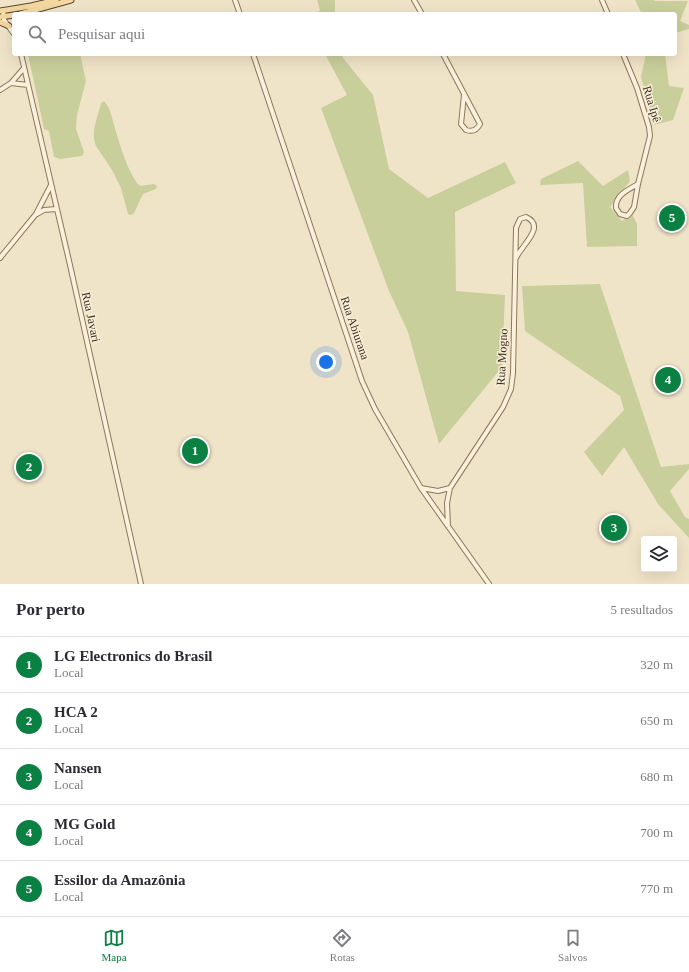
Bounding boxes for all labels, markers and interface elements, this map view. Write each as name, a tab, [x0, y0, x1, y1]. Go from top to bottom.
search box	[12, 12, 677, 56]
icon: search	[26, 23, 48, 45]
text: Pesquisar aqui	[58, 26, 145, 42]
street label: Rua Ipê	[640, 84, 664, 124]
pin: 5	[659, 203, 685, 233]
street label: Rua Javari	[79, 291, 103, 344]
street label: Rua Abiurana	[338, 294, 373, 362]
street label: Rua Mogno	[494, 328, 510, 386]
your location	[316, 352, 336, 372]
pin: 4	[655, 365, 681, 395]
pin: 1	[182, 436, 208, 466]
pin: 2	[16, 452, 42, 482]
pin: 3	[601, 513, 627, 543]
map controls	[641, 536, 677, 572]
button: layers	[641, 536, 677, 572]
text: Por perto	[16, 600, 85, 619]
text: 5 resultados	[611, 602, 673, 617]
text: LG Electronics do Brasil	[54, 648, 212, 664]
text: 1	[26, 657, 32, 672]
text: 320 m	[640, 657, 673, 672]
text: Local	[54, 665, 84, 680]
text: HCA 2	[54, 704, 98, 720]
text: 2	[26, 713, 32, 728]
text: 650 m	[640, 713, 673, 728]
text: Local	[54, 721, 84, 736]
text: Nansen	[54, 760, 102, 776]
text: 3	[26, 769, 32, 784]
text: 680 m	[640, 769, 673, 784]
text: Local	[54, 777, 84, 792]
text: MG Gold	[54, 816, 115, 832]
text: 4	[26, 825, 32, 840]
text: 700 m	[640, 825, 673, 840]
text: Local	[54, 833, 84, 848]
text: Essilor da Amazônia	[54, 872, 185, 888]
text: 5	[26, 881, 32, 896]
text: 770 m	[640, 881, 673, 896]
text: Local	[54, 889, 84, 904]
tab: Mapa	[102, 927, 127, 963]
tab: Rotas	[330, 927, 355, 963]
tab: Salvos	[558, 927, 587, 963]

